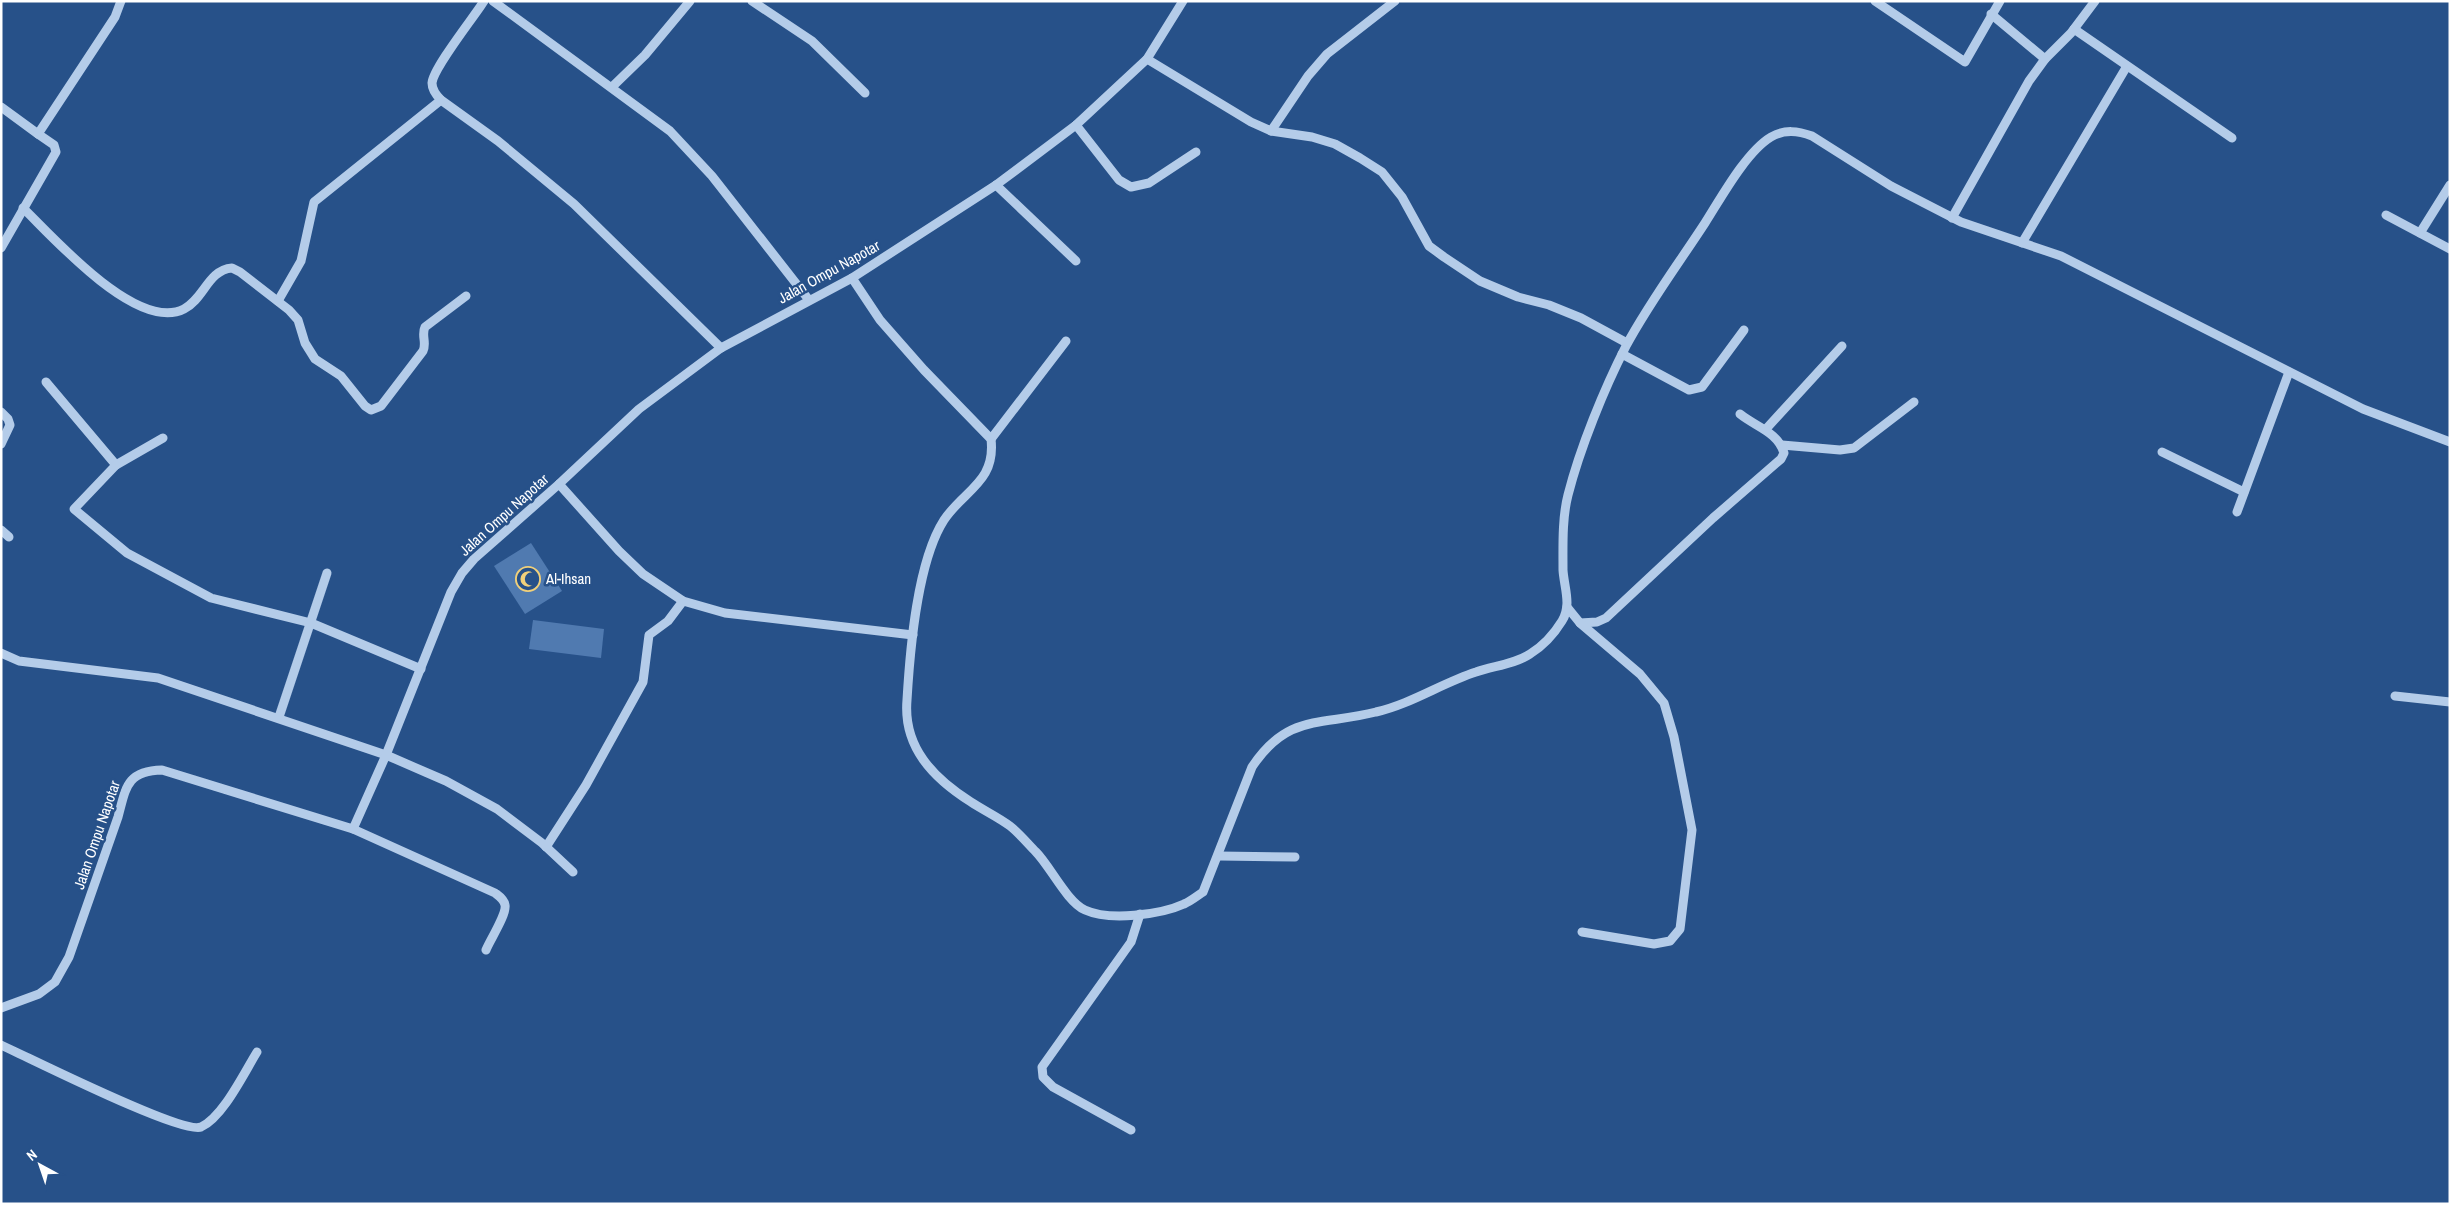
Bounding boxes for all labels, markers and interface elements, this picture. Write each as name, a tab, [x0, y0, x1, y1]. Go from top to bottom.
street label: Jalan Ompu Napotar	[774, 235, 883, 308]
street label: Jalan Ompu Napotar	[454, 469, 553, 560]
mosque icon: Al-Ihsan	[515, 566, 541, 592]
place label: Al-Ihsan	[545, 568, 591, 589]
street label: Jalan Ompu Napotar	[68, 778, 125, 892]
north arrow	[15, 1140, 65, 1190]
text: N	[23, 1145, 41, 1165]

